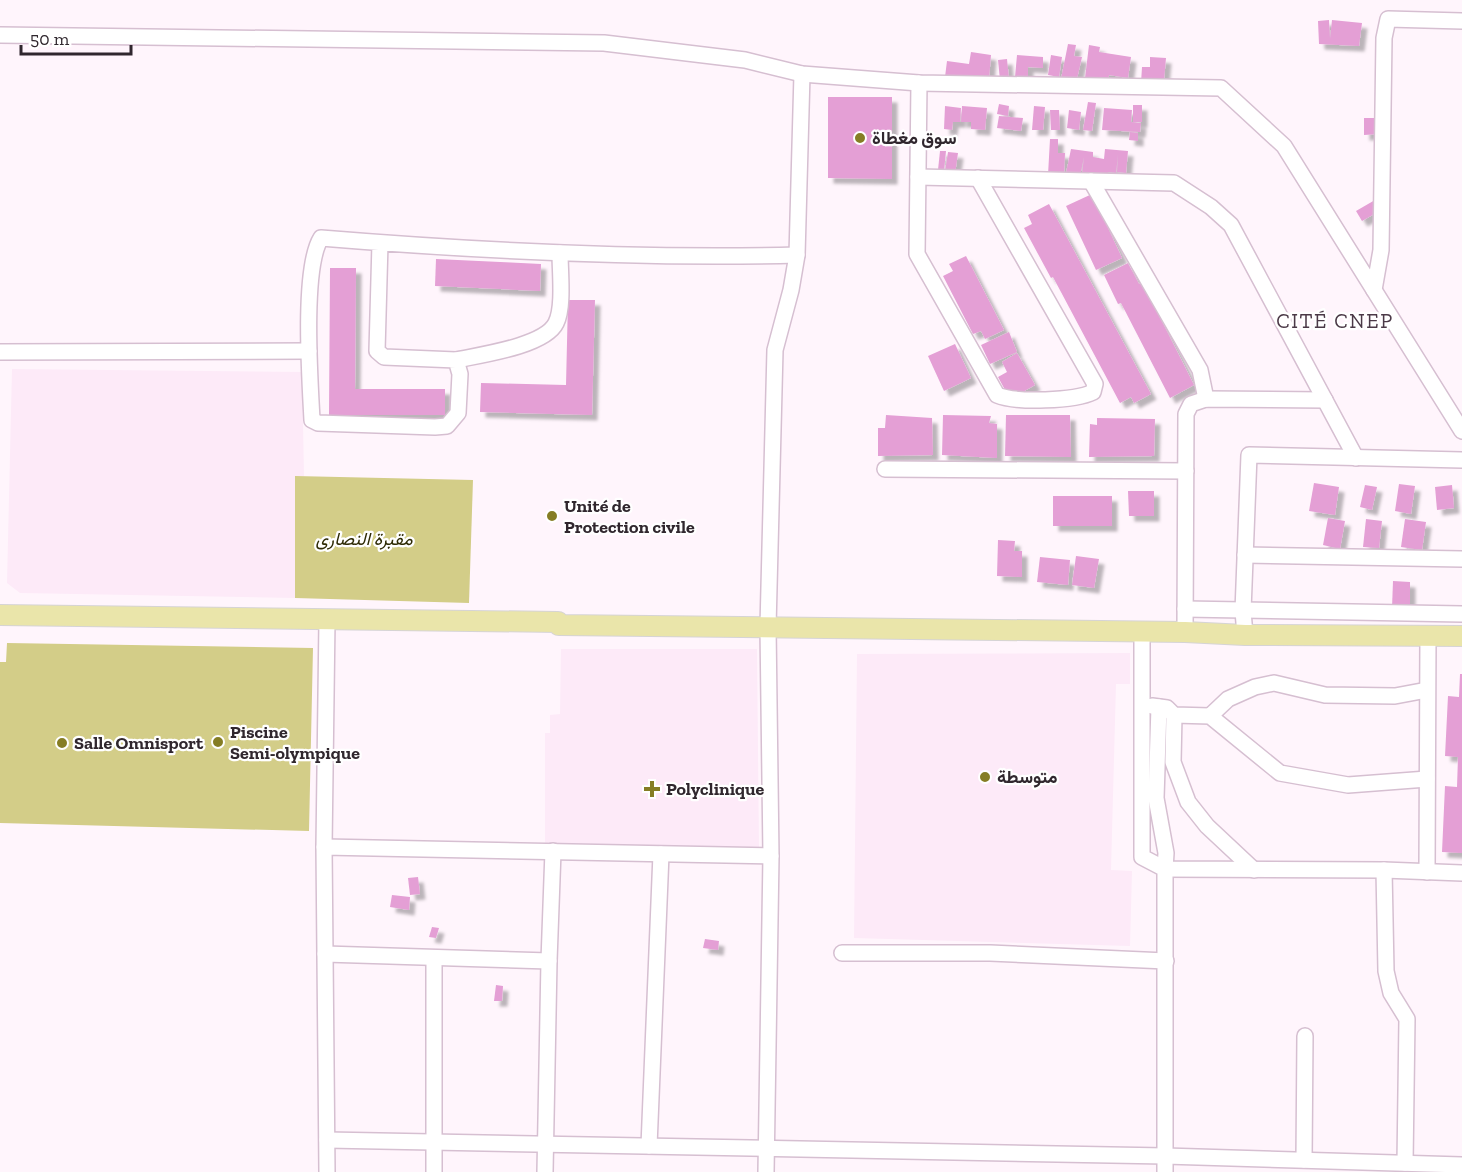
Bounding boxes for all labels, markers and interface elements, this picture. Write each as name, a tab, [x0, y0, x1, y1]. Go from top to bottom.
scale bar	[21, 18, 130, 56]
text: 50 m	[30, 28, 70, 50]
place label: سوق مغطاة	[872, 127, 957, 149]
marker: سوق مغطاة	[853, 131, 867, 145]
district label: CITÉ CNEP	[1276, 308, 1394, 333]
place label: Unité de Protection civile	[564, 495, 695, 538]
marker: Unité de Protection civile	[545, 509, 559, 523]
park label: مقبرة النصارى	[315, 528, 413, 550]
place label: Piscine Semi-olympique	[230, 721, 360, 764]
place label: Salle Omnisport	[74, 732, 204, 754]
marker: Piscine Semi-olympique	[211, 735, 225, 749]
marker: Salle Omnisport	[55, 736, 69, 750]
place label: متوسطة	[997, 766, 1058, 788]
marker: متوسطة	[978, 770, 992, 784]
place label: Polyclinique	[666, 778, 765, 800]
marker: Polyclinique	[643, 780, 661, 798]

